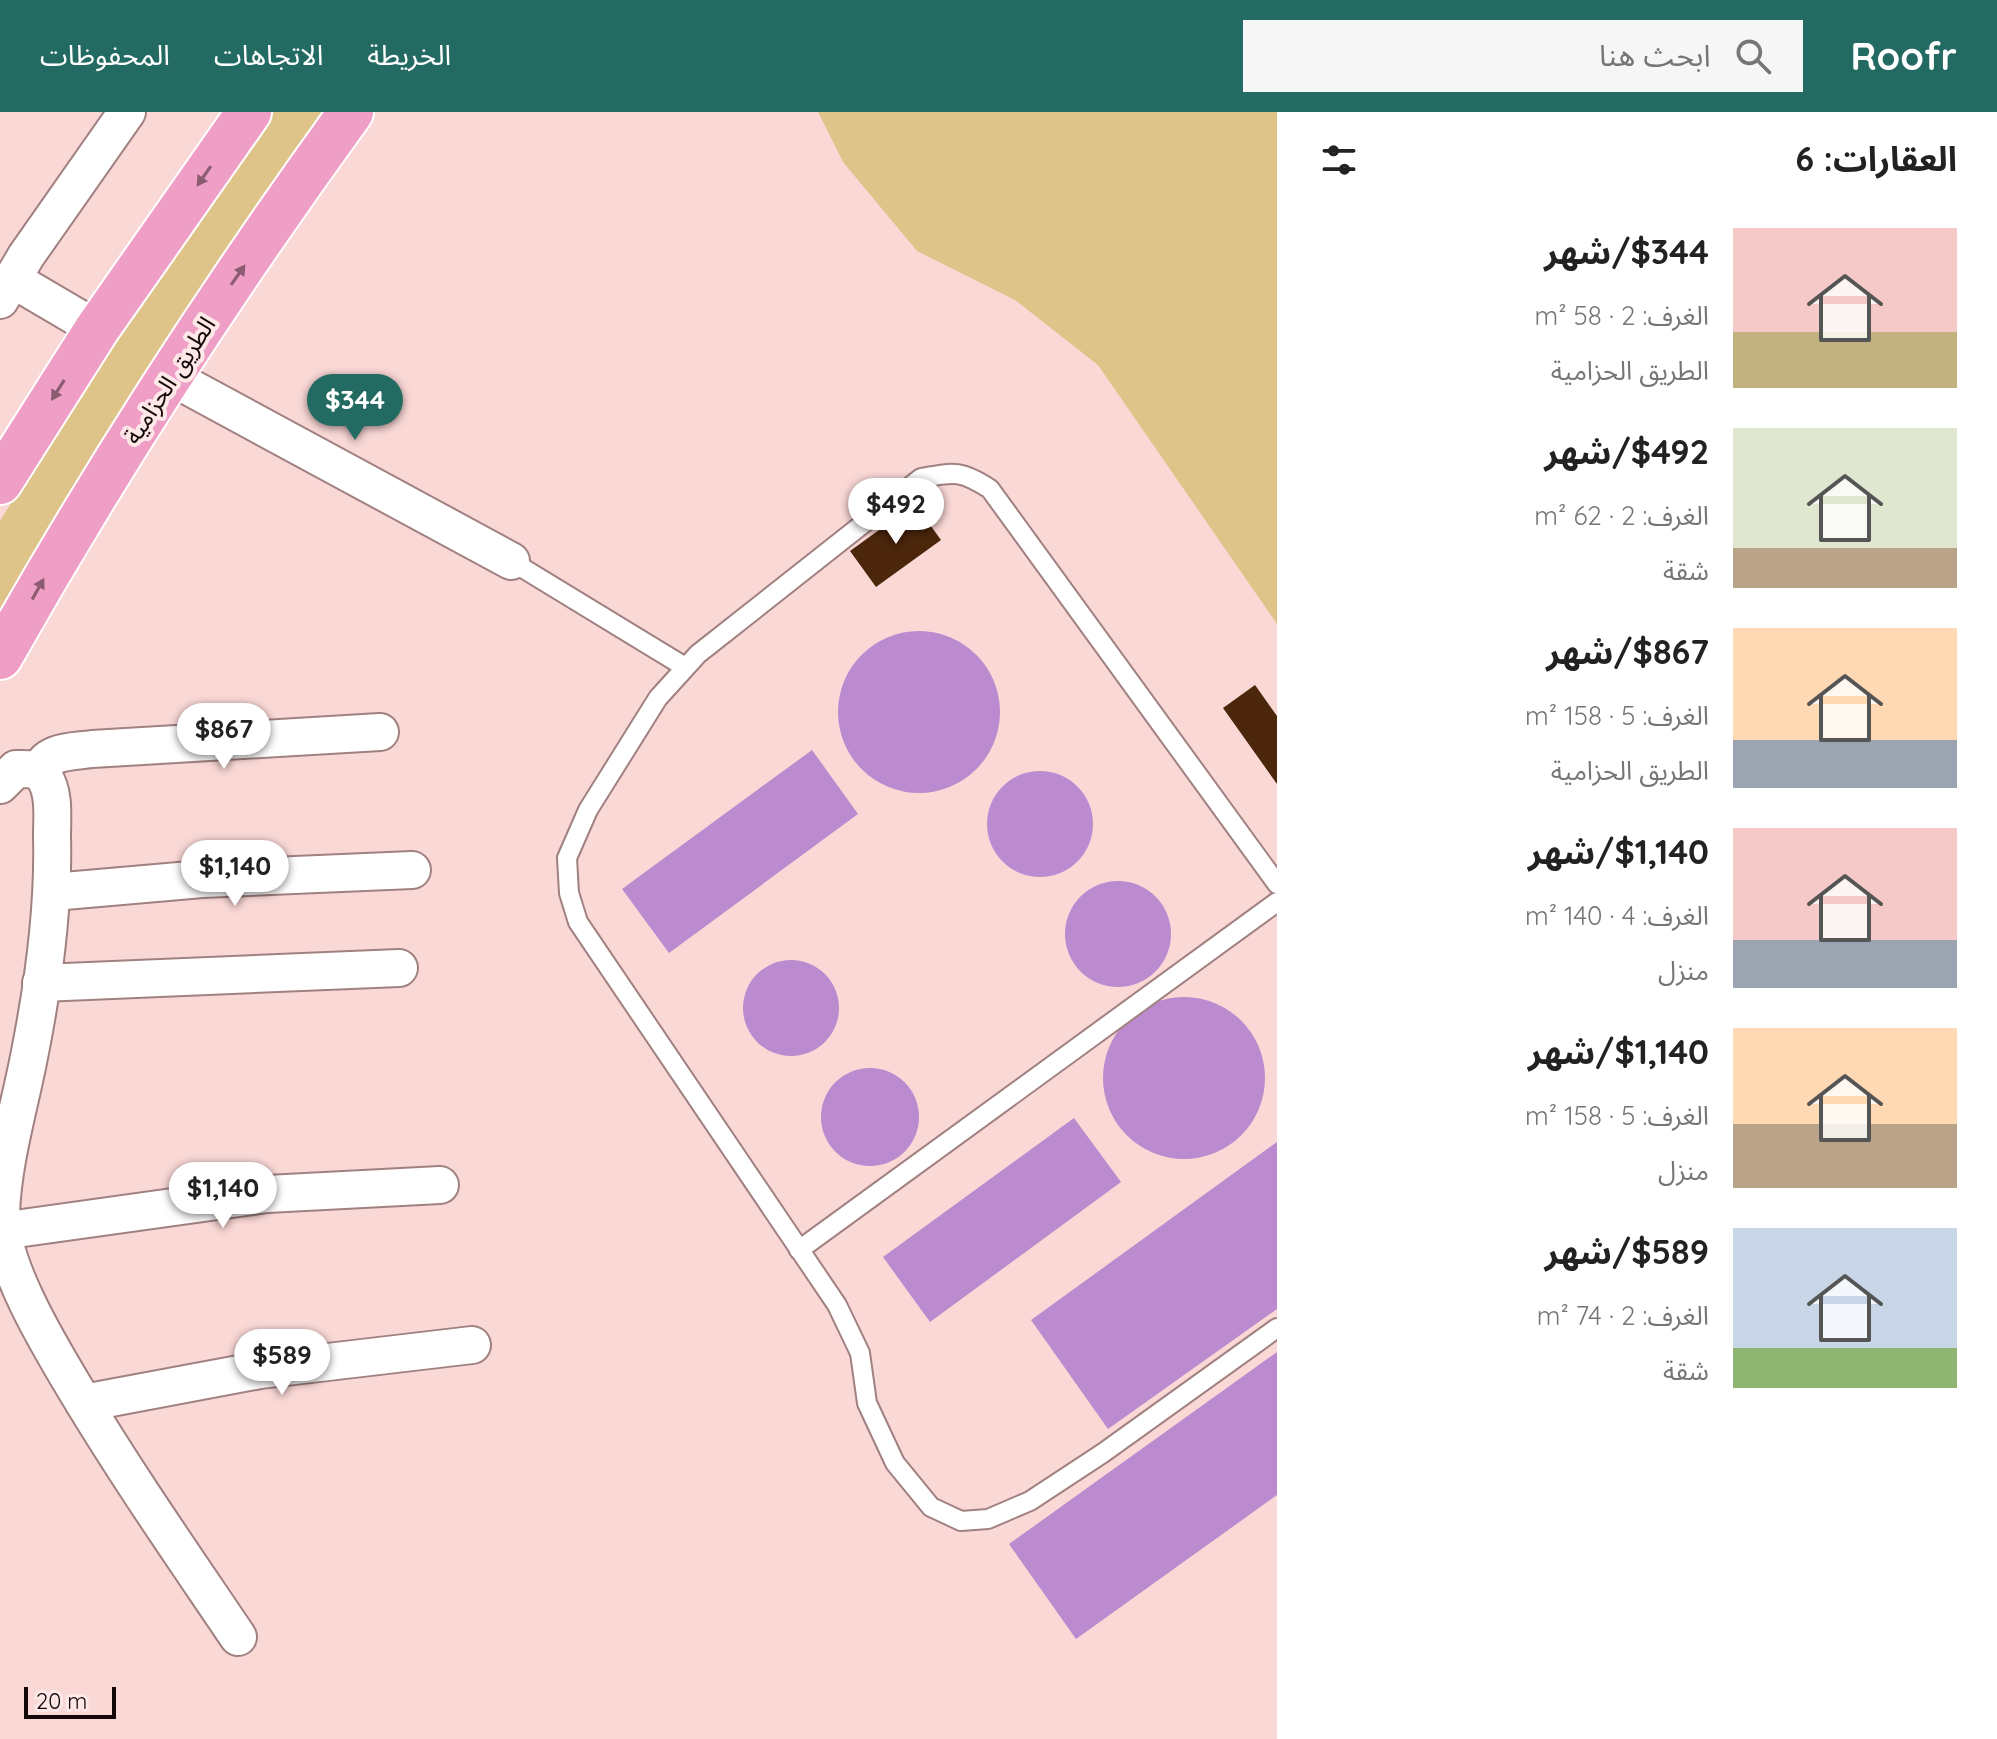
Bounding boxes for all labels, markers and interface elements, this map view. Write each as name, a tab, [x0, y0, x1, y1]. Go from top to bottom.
search box	[1243, 20, 1803, 92]
text: Roofr	[1851, 32, 1957, 80]
icon: search	[1731, 34, 1775, 78]
text: ابحث هنا	[1599, 36, 1711, 74]
text: المحفوظات	[40, 37, 170, 72]
text: الاتجاهات	[214, 37, 323, 72]
text: الخريطة	[367, 37, 451, 72]
text: العقارات: 6	[1795, 137, 1957, 180]
icon: filters	[1317, 138, 1361, 182]
one-way arrow	[197, 165, 212, 186]
text: $344/شهر	[1544, 230, 1709, 273]
icon: home	[1797, 260, 1893, 356]
one-way arrow	[230, 265, 245, 286]
text: الغرف: 2 · 58 m²	[1534, 299, 1709, 332]
street label: الطريق الحزامية	[117, 311, 222, 450]
text: الطريق الحزامية	[1551, 354, 1709, 387]
pin: $344	[308, 374, 402, 442]
one-way arrow	[50, 380, 65, 401]
text: $344	[325, 383, 385, 416]
text: $492/شهر	[1544, 430, 1709, 473]
icon: home	[1797, 460, 1893, 556]
pin: $492	[849, 478, 943, 546]
text: $492	[866, 487, 926, 520]
text: الغرف: 2 · 62 m²	[1534, 499, 1709, 532]
text: شقة	[1663, 554, 1709, 587]
one-way arrow	[31, 578, 45, 600]
text: $867/شهر	[1546, 630, 1709, 673]
icon: home	[1797, 660, 1893, 756]
text: الغرف: 5 · 158 m²	[1525, 699, 1709, 732]
pin: $867	[177, 703, 271, 771]
text: $867	[195, 712, 253, 745]
text: الطريق الحزامية	[1551, 754, 1709, 787]
text: $1,140/شهر	[1528, 830, 1709, 873]
pin: $1,140	[170, 840, 300, 908]
text: $1,140	[199, 849, 271, 882]
icon: home	[1797, 860, 1893, 956]
text: الغرف: 4 · 140 m²	[1525, 899, 1709, 932]
text: منزل	[1658, 954, 1709, 987]
text: $1,140/شهر	[1528, 1030, 1709, 1073]
icon: home	[1797, 1060, 1893, 1156]
text: الغرف: 5 · 158 m²	[1525, 1099, 1709, 1132]
text: منزل	[1658, 1154, 1709, 1187]
pin: $1,140	[158, 1162, 288, 1230]
text: $1,140	[187, 1171, 259, 1204]
text: $589/شهر	[1545, 1230, 1709, 1273]
icon: home	[1797, 1260, 1893, 1356]
text: الغرف: 2 · 74 m²	[1537, 1299, 1709, 1332]
pin: $589	[235, 1329, 329, 1397]
text: $589	[252, 1338, 312, 1371]
text: شقة	[1663, 1354, 1709, 1387]
scale bar	[24, 1683, 116, 1719]
text: 20 m	[36, 1687, 87, 1715]

